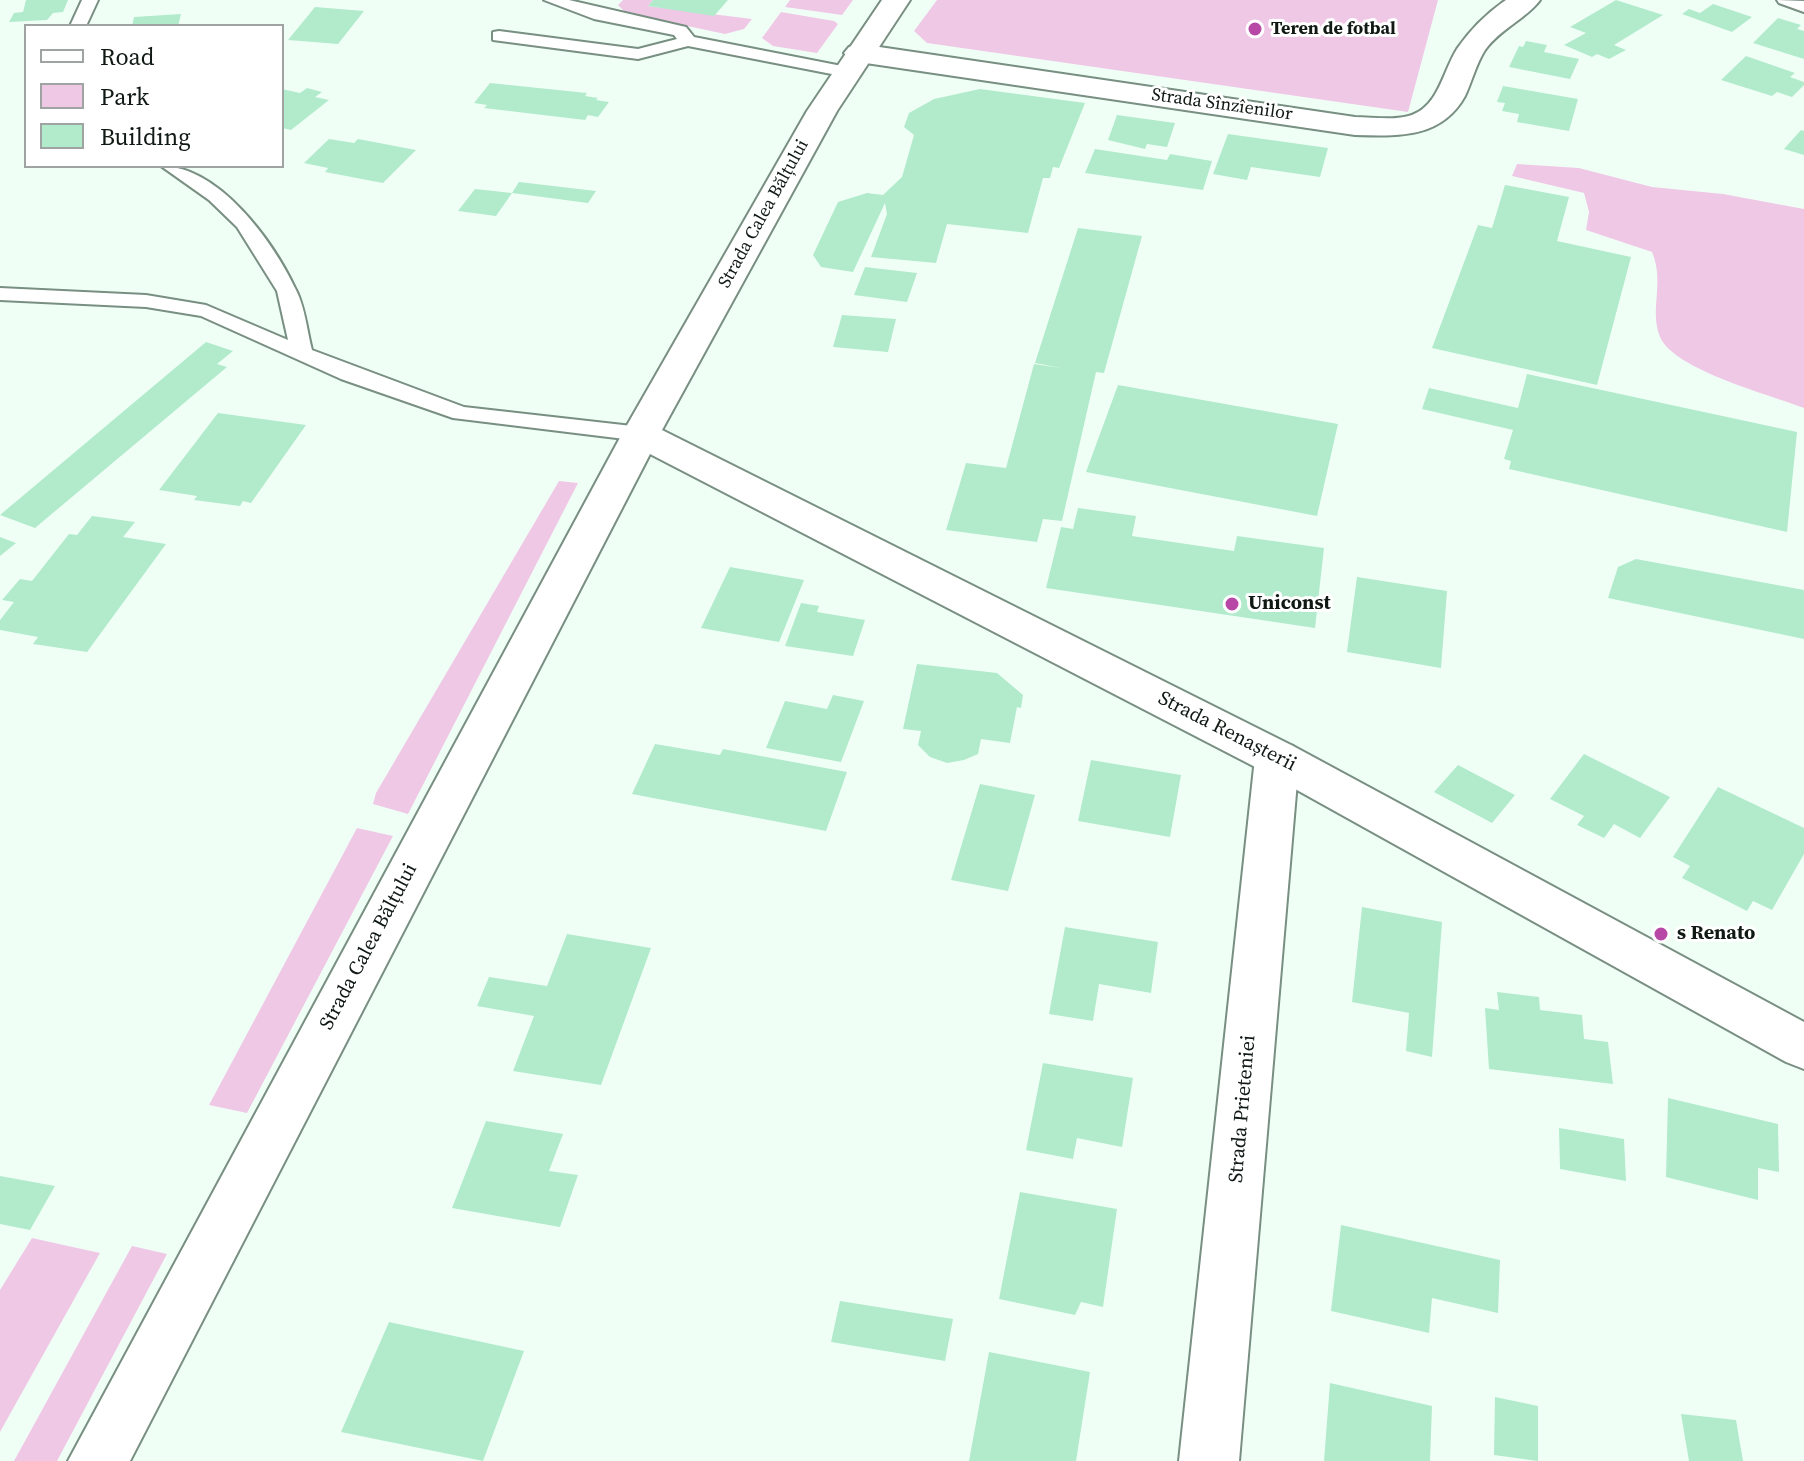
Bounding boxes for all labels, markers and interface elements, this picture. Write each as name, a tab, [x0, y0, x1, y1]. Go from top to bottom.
place label: Teren de fotbal	[1271, 18, 1396, 40]
marker: Teren de fotbal	[1246, 20, 1264, 38]
legend	[24, 24, 284, 168]
text: Road	[100, 40, 154, 73]
text: Park	[100, 80, 149, 113]
street label: Strada Sînzîenilor	[1150, 84, 1294, 126]
text: Building	[100, 120, 191, 153]
street label: Strada Calea Bălțului	[714, 136, 814, 292]
place label: Uniconst	[1248, 592, 1331, 616]
marker: Uniconst	[1223, 595, 1241, 613]
street label: Strada Renașterii	[1154, 687, 1300, 777]
street label: Strada Calea Bălțului	[315, 860, 423, 1034]
place label: s Renato	[1677, 922, 1755, 946]
marker: s Renato	[1652, 925, 1670, 943]
street label: Strada Prieteniei	[1225, 1034, 1261, 1184]

